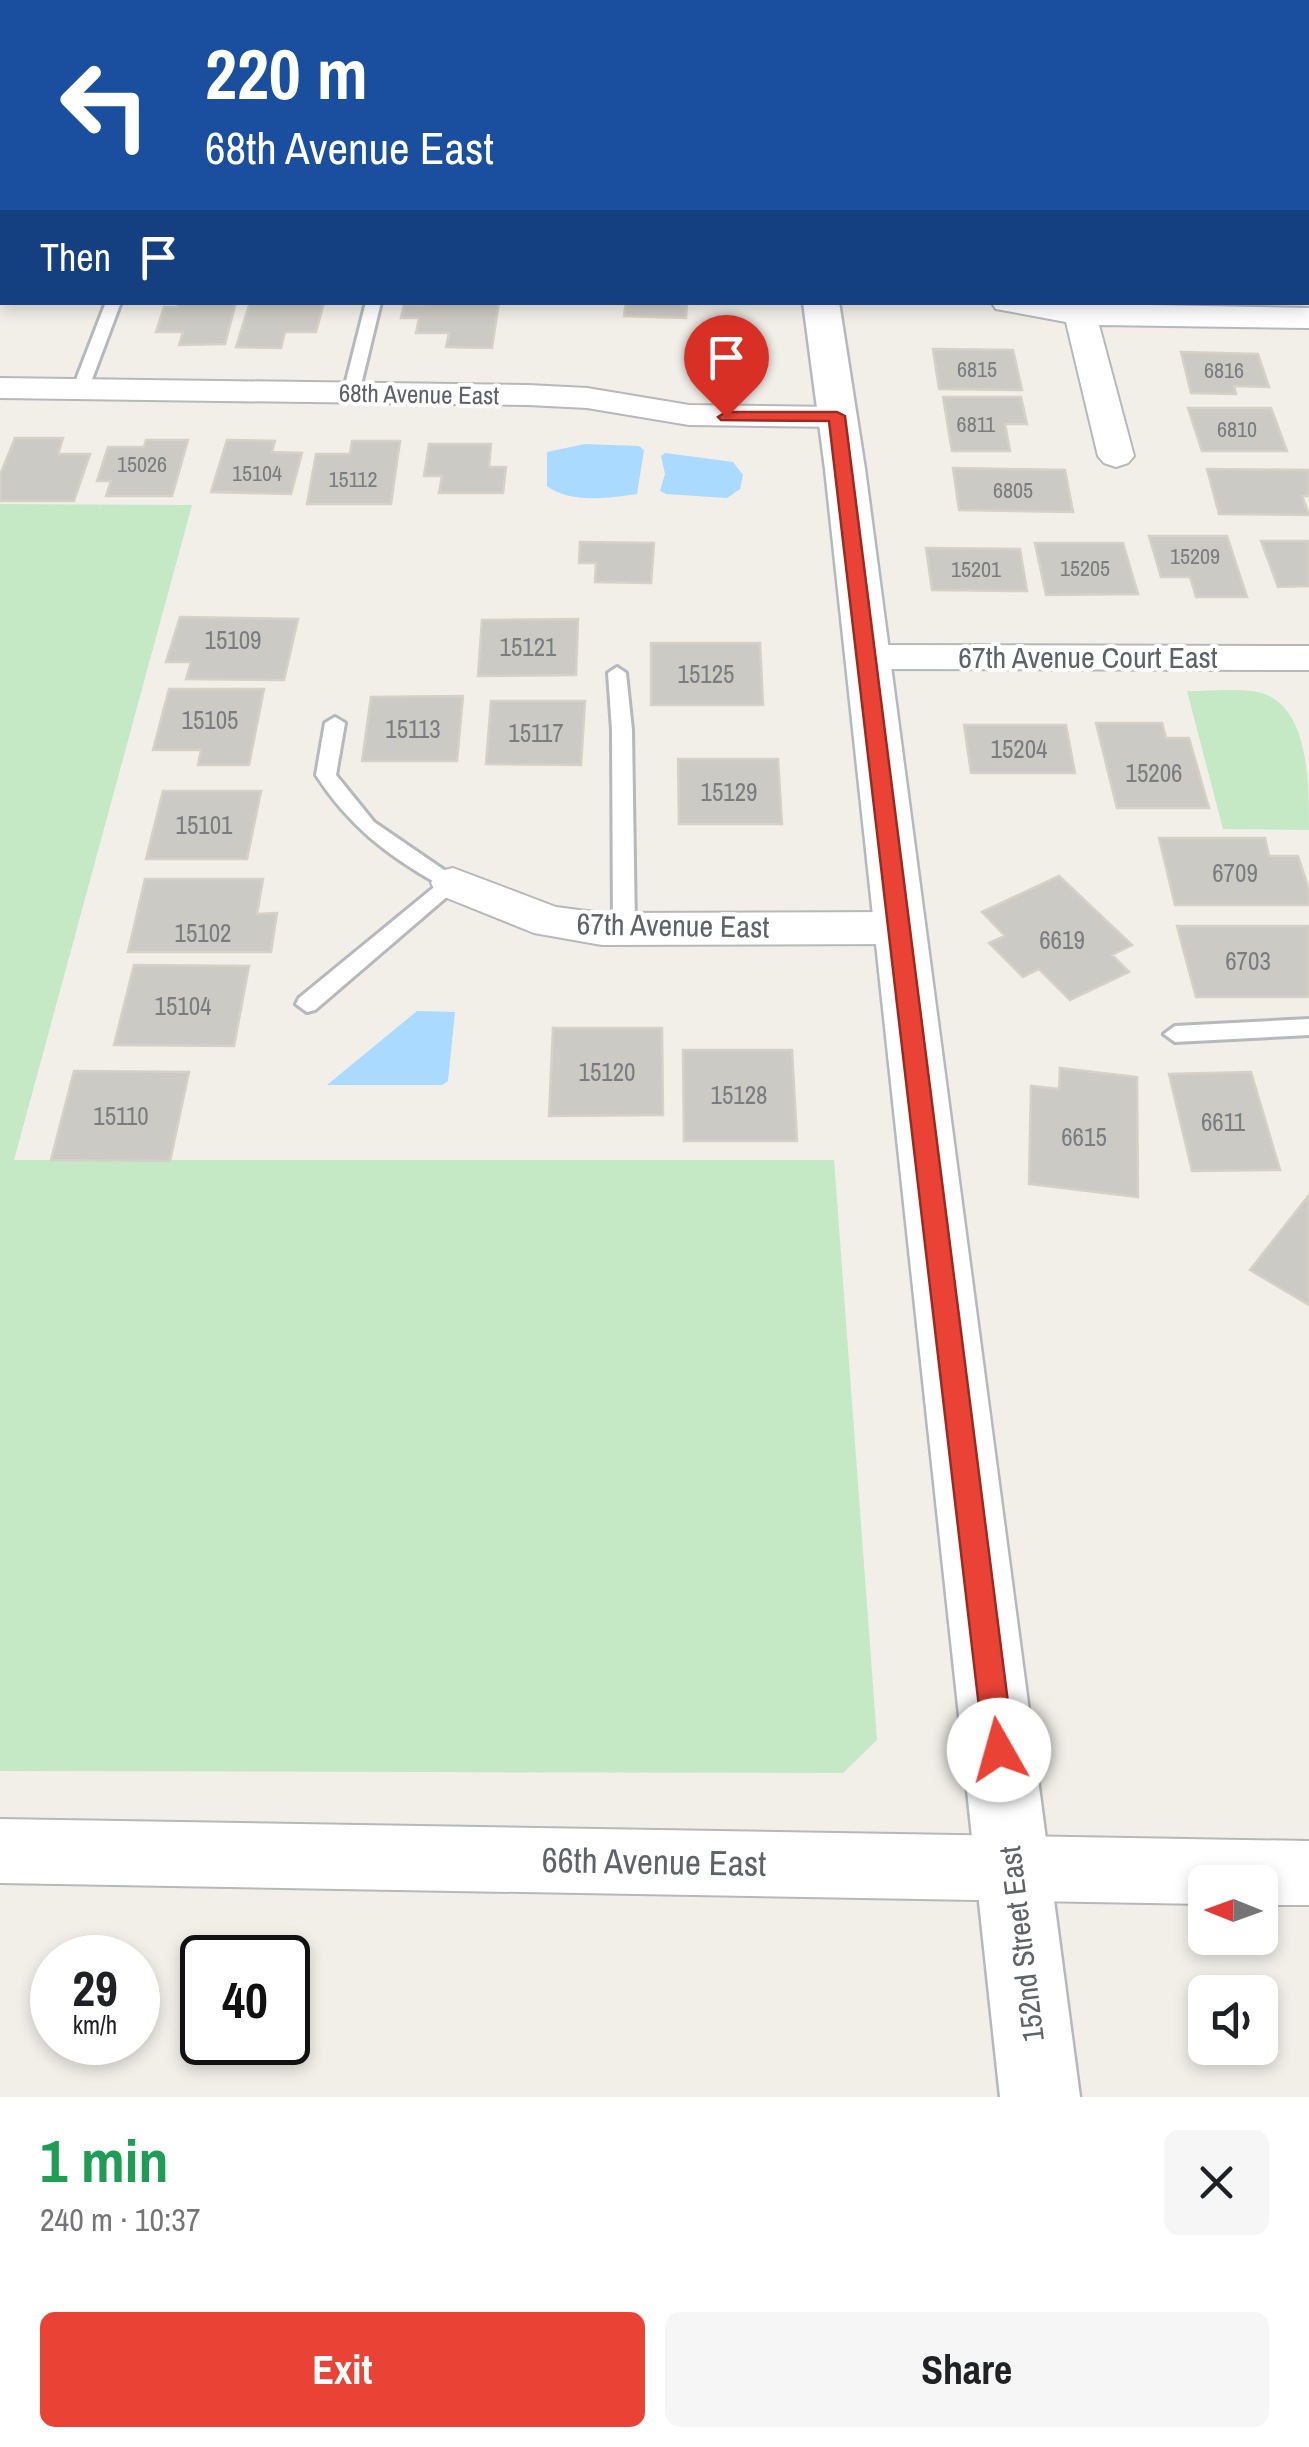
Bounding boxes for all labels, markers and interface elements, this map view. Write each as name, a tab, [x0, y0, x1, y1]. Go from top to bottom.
text: 220 m	[205, 27, 368, 121]
icon: left	[40, 40, 170, 170]
text: 68th Avenue East	[205, 117, 494, 178]
icon: arrive	[131, 230, 186, 285]
text: Then	[40, 232, 111, 283]
pin	[684, 315, 769, 418]
icon: arrive	[699, 330, 754, 385]
house number: 6815	[957, 354, 997, 384]
house number: 6816	[1204, 355, 1244, 385]
street label: 68th Avenue East	[339, 376, 500, 412]
house number: 6811	[957, 409, 995, 439]
house number: 6810	[1217, 414, 1257, 444]
house number: 15026	[117, 449, 167, 479]
house number: 15104	[232, 458, 282, 488]
house number: 15112	[329, 464, 377, 494]
house number: 6805	[993, 475, 1033, 505]
house number: 15209	[1170, 541, 1220, 571]
house number: 15205	[1060, 553, 1110, 583]
house number: 15201	[951, 554, 1001, 584]
house number: 15109	[204, 623, 262, 657]
house number: 15121	[499, 630, 557, 664]
street label: 67th Avenue Court East	[958, 637, 1218, 677]
house number: 15125	[677, 657, 735, 691]
house number: 15105	[181, 703, 239, 737]
house number: 15113	[385, 712, 441, 746]
house number: 15117	[508, 716, 564, 750]
house number: 15204	[990, 732, 1048, 766]
house number: 15206	[1125, 756, 1183, 790]
house number: 15129	[700, 775, 758, 809]
house number: 15101	[175, 808, 233, 842]
house number: 6709	[1212, 856, 1258, 890]
street label: 67th Avenue East	[576, 903, 770, 947]
house number: 15102	[174, 916, 232, 950]
house number: 6619	[1039, 923, 1085, 957]
house number: 6703	[1225, 944, 1271, 978]
house number: 15104	[154, 989, 212, 1023]
house number: 15120	[578, 1055, 636, 1089]
house number: 15128	[710, 1078, 768, 1112]
house number: 15110	[93, 1099, 149, 1133]
house number: 6611	[1201, 1105, 1246, 1139]
house number: 6615	[1061, 1120, 1107, 1154]
position arrow	[947, 1698, 1051, 1802]
street label: 66th Avenue East	[541, 1836, 767, 1887]
street label: 152nd Street East	[989, 1844, 1053, 2044]
north arrow	[1188, 1865, 1278, 1955]
map controls	[1188, 1865, 1278, 2065]
speed limit sign: 40	[180, 1935, 310, 2065]
text: 29	[72, 1954, 118, 2022]
button: sound	[1188, 1975, 1278, 2065]
text: km/h	[73, 2008, 117, 2042]
text: 1 min	[40, 2120, 169, 2201]
button: close	[1164, 2130, 1269, 2235]
text: 240 m · 10:37	[40, 2198, 200, 2241]
button: Exit	[40, 2312, 645, 2427]
button: Share	[665, 2312, 1269, 2427]

